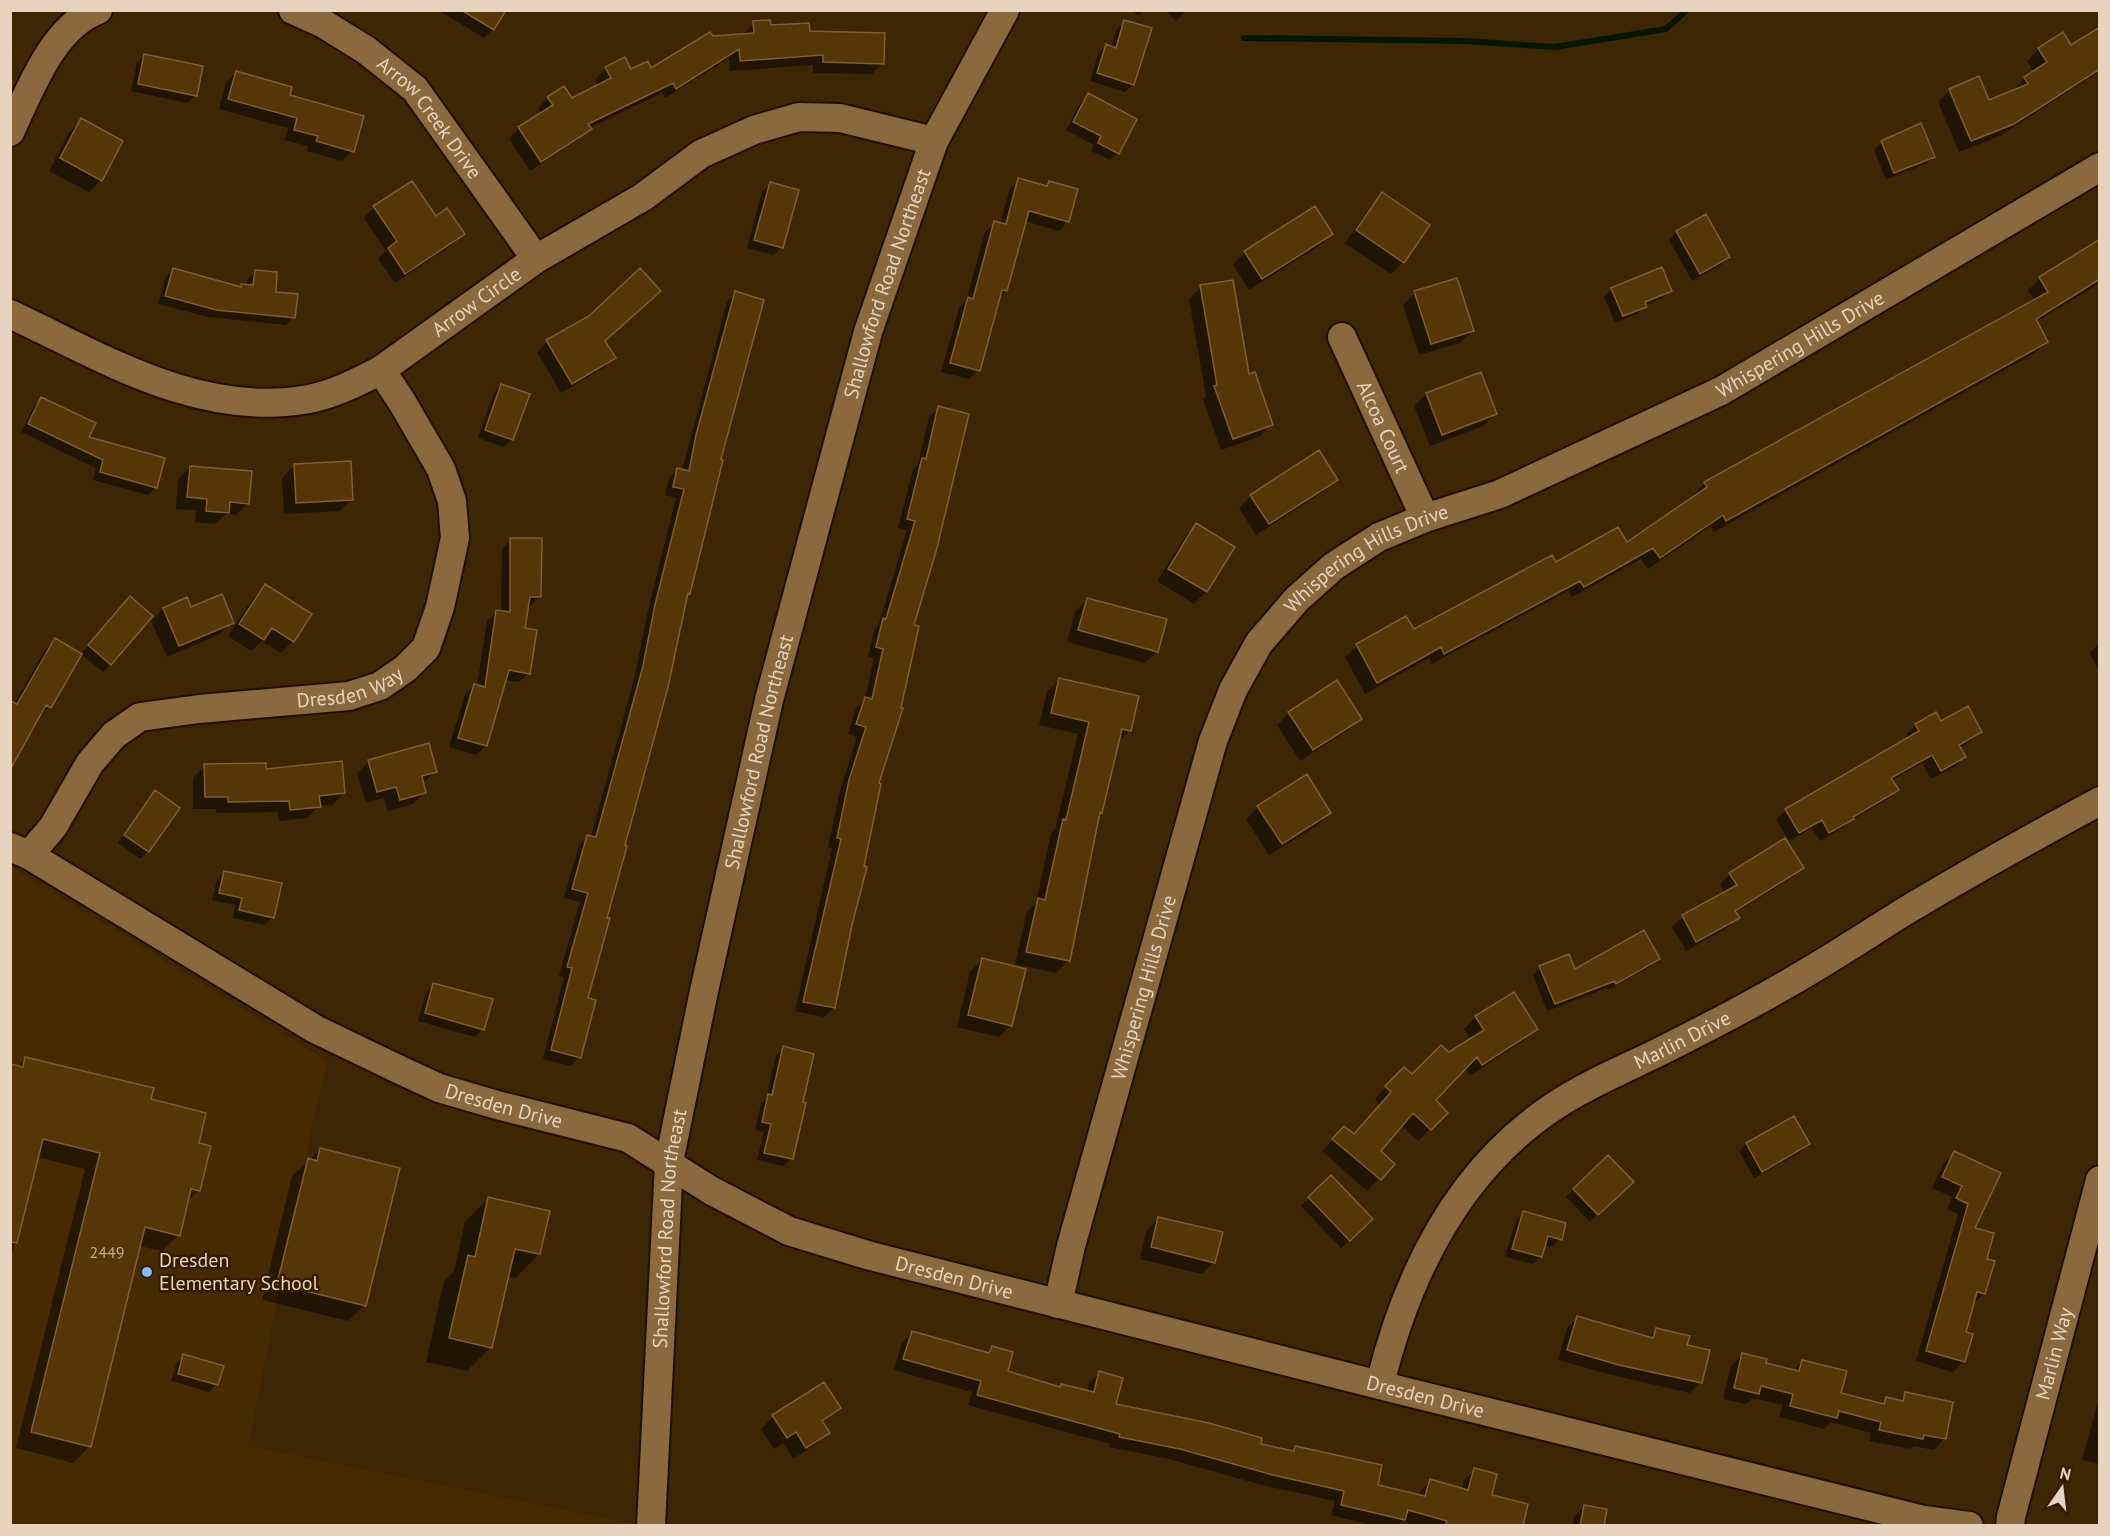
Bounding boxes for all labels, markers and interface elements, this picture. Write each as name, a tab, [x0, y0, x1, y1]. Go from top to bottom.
street label: Arrow Creek Drive	[371, 51, 488, 184]
street label: Shallowford Road Northeast	[838, 165, 937, 402]
street label: Arrow Circle	[427, 261, 526, 342]
street label: Whispering Hills Drive	[1711, 285, 1889, 404]
street label: Alcoa Court	[1351, 377, 1416, 477]
street label: Whispering Hills Drive	[1278, 498, 1452, 618]
street label: Shallowford Road Northeast	[719, 632, 799, 872]
street label: Dresden Way	[295, 661, 409, 713]
street label: Whispering Hills Drive	[1105, 892, 1182, 1083]
street label: Marlin Drive	[1630, 1005, 1735, 1075]
street label: Dresden Drive	[442, 1077, 565, 1134]
street label: Shallowford Road Northeast	[647, 1106, 693, 1349]
house number: 2449	[90, 1242, 124, 1262]
place label: Dresden Elementary School	[159, 1247, 319, 1296]
street label: Dresden Drive	[893, 1250, 1016, 1305]
marker: Dresden Elementary School	[140, 1265, 154, 1279]
street label: Marlin Way	[2029, 1304, 2079, 1403]
street label: Dresden Drive	[1364, 1369, 1487, 1424]
north arrow	[2032, 1458, 2092, 1518]
text: N	[2058, 1462, 2073, 1484]

